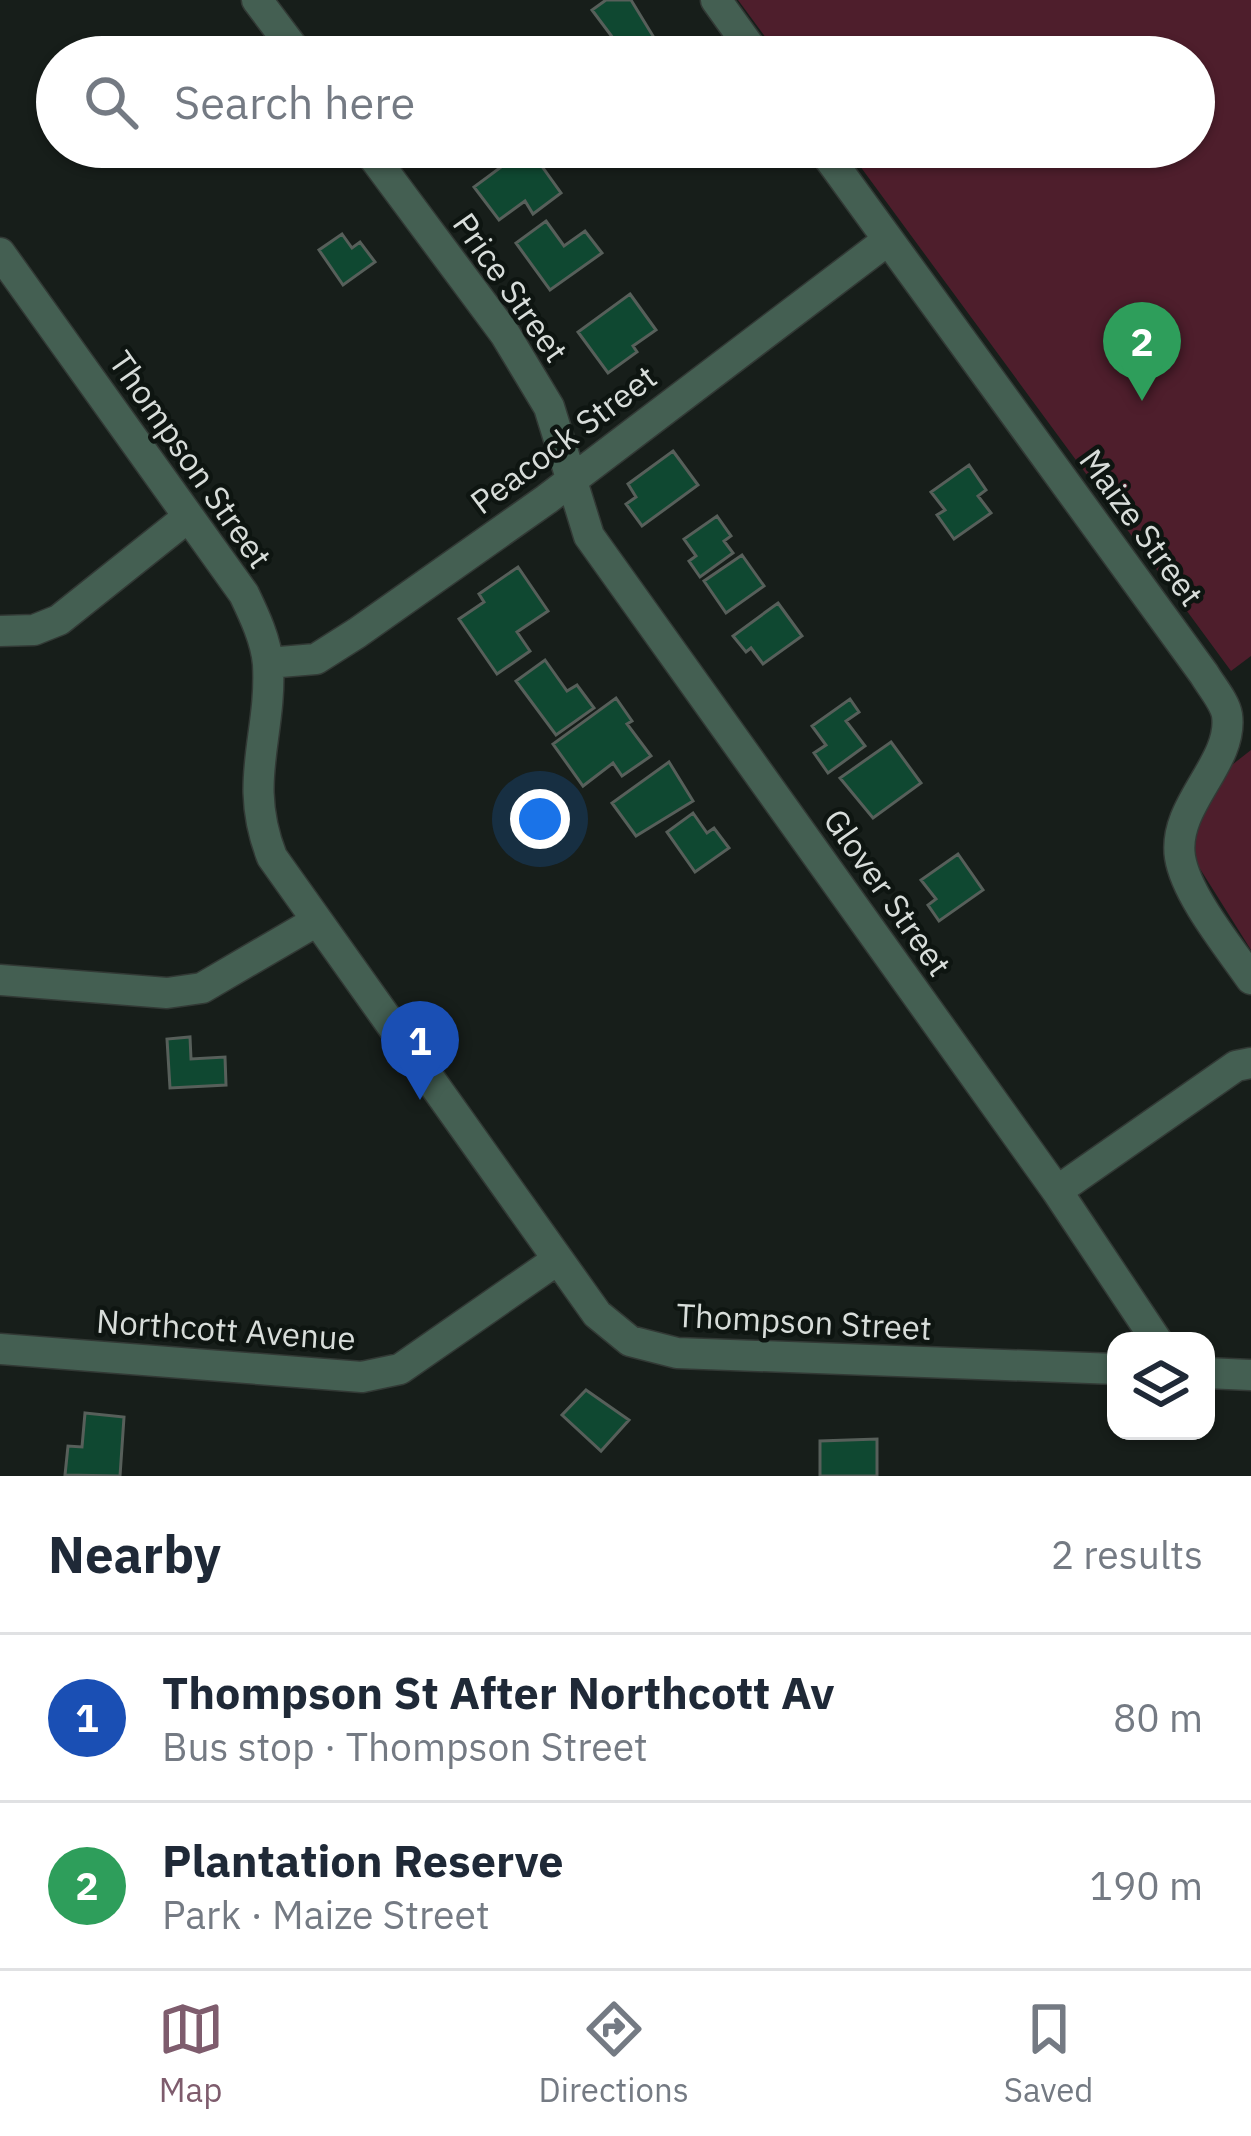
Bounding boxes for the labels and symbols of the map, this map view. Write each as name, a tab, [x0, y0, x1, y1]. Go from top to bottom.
street label: Price Street	[444, 204, 578, 370]
pin: 2	[1103, 302, 1181, 401]
street label: Thompson Street	[100, 342, 282, 576]
street label: Peacock Street	[461, 355, 665, 523]
street label: Maize Street	[1071, 440, 1213, 614]
your location	[510, 789, 570, 849]
street label: Glover Street	[815, 800, 961, 984]
pin: 1	[381, 1001, 459, 1100]
street label: Thompson Street	[675, 1293, 933, 1349]
street label: Northcott Avenue	[95, 1298, 357, 1360]

